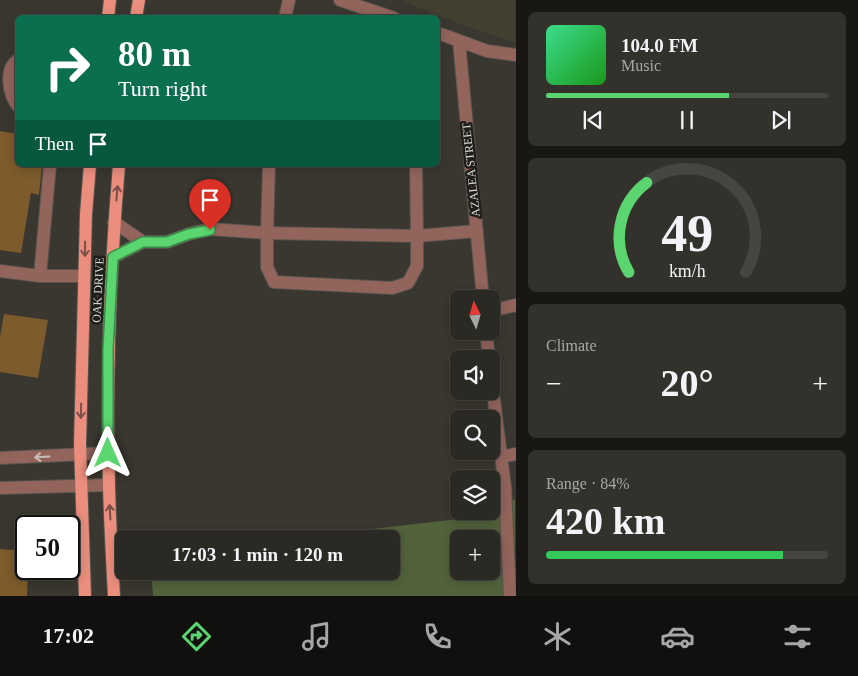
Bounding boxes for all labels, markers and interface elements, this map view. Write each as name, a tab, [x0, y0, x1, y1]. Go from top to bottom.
icon: right	[35, 35, 100, 100]
text: 80 m	[118, 35, 191, 74]
text: 104.0 FM	[621, 35, 698, 56]
text: Music	[621, 57, 661, 74]
text: Turn right	[118, 76, 207, 101]
icon: previous	[579, 106, 607, 134]
icon: pause	[673, 106, 701, 134]
icon: next	[767, 106, 795, 134]
street label: AZALEA STREET	[459, 122, 483, 218]
icon: arrive	[84, 130, 112, 158]
text: Then	[35, 133, 74, 154]
pin	[189, 179, 231, 230]
one-way arrow	[112, 185, 122, 201]
icon: arrive	[196, 186, 224, 214]
text: 49	[661, 205, 713, 262]
one-way arrow	[80, 240, 90, 256]
street label: OAK DRIVE	[89, 257, 107, 323]
text: km/h	[669, 261, 705, 281]
north arrow	[450, 290, 500, 340]
map controls	[450, 290, 500, 580]
text: Climate	[546, 337, 597, 354]
button: sound	[450, 350, 500, 400]
text: 20°	[660, 362, 714, 404]
text: −	[546, 368, 562, 399]
text: +	[812, 368, 828, 399]
one-way arrow	[76, 402, 86, 419]
button: search	[450, 410, 500, 460]
position arrow	[81, 426, 133, 478]
one-way arrow	[34, 452, 50, 461]
button: layers	[450, 470, 500, 520]
text: Range · 84%	[546, 475, 630, 492]
text: 420 km	[546, 500, 665, 542]
one-way arrow	[105, 505, 114, 521]
speed limit sign: 50	[15, 515, 80, 580]
button: +	[450, 530, 500, 580]
text: 17:03 · 1 min · 120 m	[172, 544, 343, 565]
icon: directions	[179, 619, 214, 654]
icon: music	[299, 619, 334, 654]
icon: phone	[420, 619, 455, 654]
icon: climate	[540, 619, 575, 654]
icon: car	[660, 619, 695, 654]
icon: filters	[780, 619, 815, 654]
text: 17:02	[43, 623, 94, 648]

